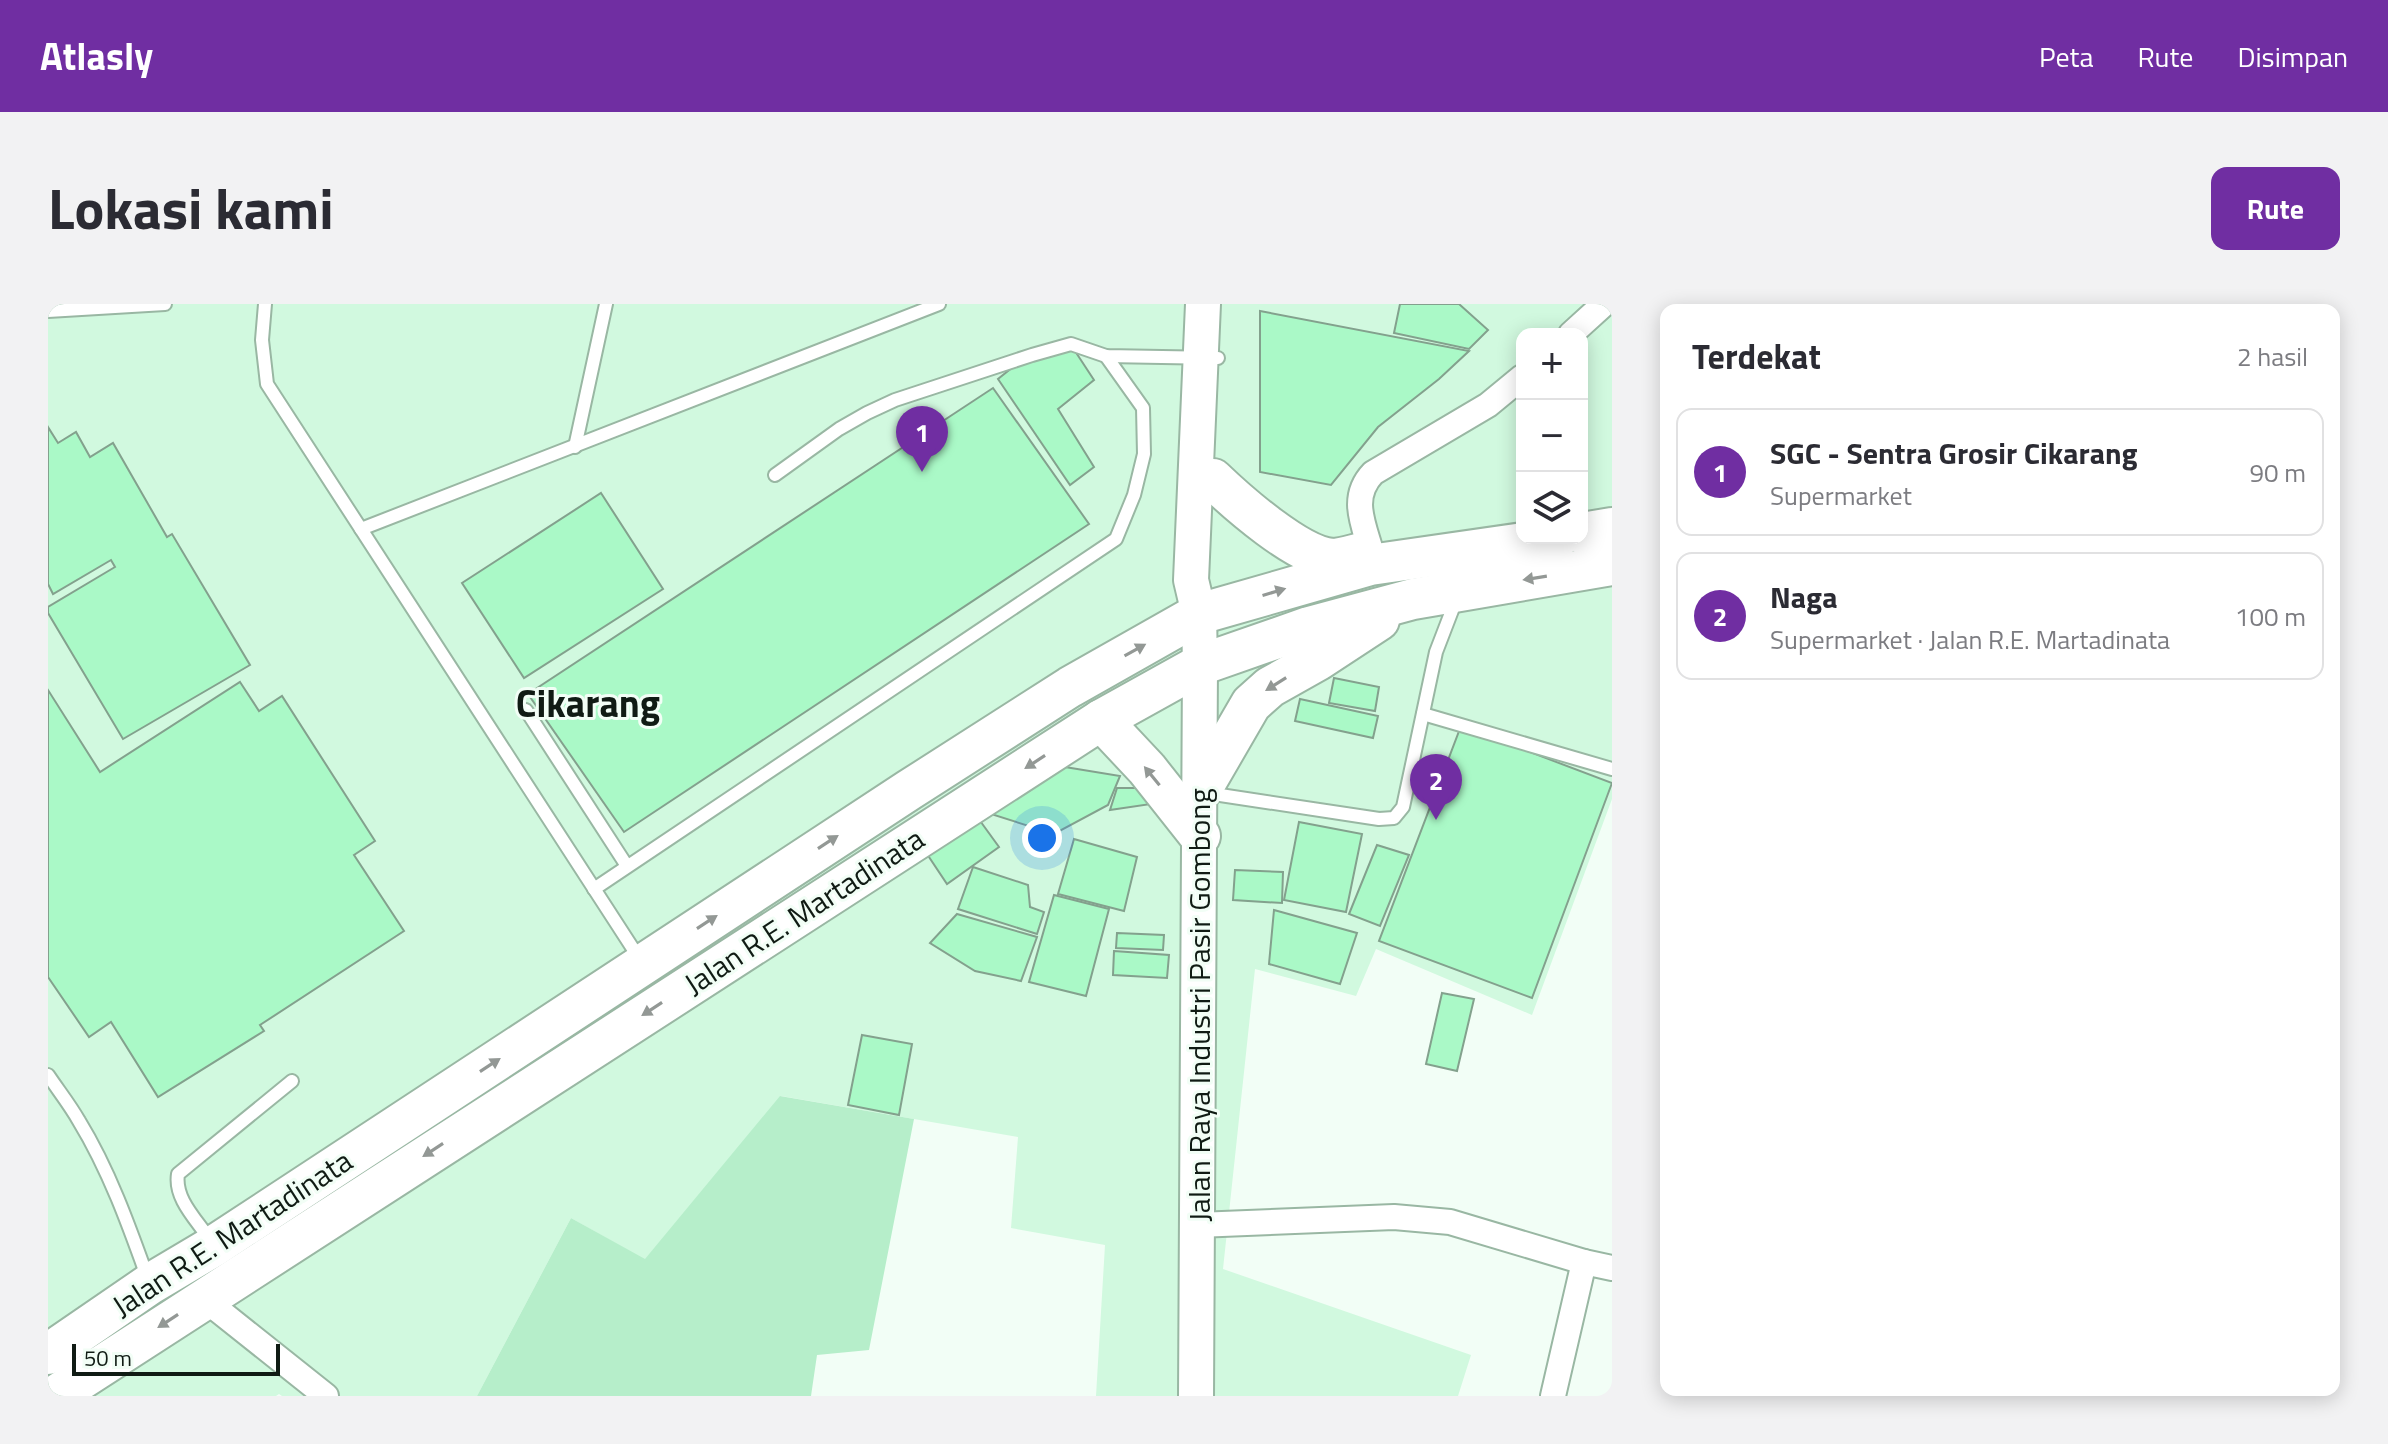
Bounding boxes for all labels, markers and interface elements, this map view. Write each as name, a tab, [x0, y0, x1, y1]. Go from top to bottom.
text: Atlasly	[40, 27, 153, 85]
text: Peta	[2039, 35, 2093, 78]
text: Rute	[2137, 35, 2193, 78]
text: Disimpan	[2237, 35, 2348, 78]
text: Lokasi kami	[48, 166, 334, 251]
button: Rute	[2211, 167, 2340, 250]
map controls	[1516, 328, 1588, 544]
button: +	[1516, 328, 1588, 400]
text: Terdekat	[1692, 330, 1821, 382]
text: 2 hasil	[2237, 337, 2308, 376]
button: −	[1516, 400, 1588, 472]
pin: 1	[896, 406, 948, 472]
text: SGC - Sentra Grosir Cikarang	[1770, 430, 2138, 476]
text: 1	[1713, 453, 1727, 492]
text: 90 m	[2249, 453, 2306, 492]
button: layers	[1516, 472, 1588, 544]
text: Supermarket	[1770, 476, 1912, 515]
one-way arrow	[1522, 572, 1547, 585]
text: Naga	[1770, 574, 1837, 620]
one-way arrow	[1262, 585, 1286, 598]
text: 2	[1713, 597, 1727, 636]
text: 100 m	[2235, 597, 2306, 636]
text: Supermarket · Jalan R.E. Martadinata	[1770, 620, 2170, 659]
one-way arrow	[1123, 644, 1146, 657]
district label: Cikarang	[516, 674, 660, 732]
one-way arrow	[1265, 677, 1287, 691]
one-way arrow	[1024, 754, 1046, 768]
pin: 2	[1410, 754, 1462, 820]
one-way arrow	[1145, 766, 1161, 786]
street label: Jalan Raya Industri Pasir Gombong	[1176, 788, 1222, 1222]
street label: Jalan R.E. Martadinata	[675, 816, 933, 1006]
your location	[1022, 818, 1062, 858]
one-way arrow	[818, 835, 839, 850]
one-way arrow	[697, 914, 718, 929]
one-way arrow	[641, 1001, 663, 1015]
one-way arrow	[479, 1058, 501, 1072]
street label: Jalan R.E. Martadinata	[103, 1138, 361, 1328]
one-way arrow	[423, 1142, 444, 1157]
one-way arrow	[157, 1314, 179, 1328]
scale bar	[72, 1340, 280, 1376]
text: 50 m	[84, 1341, 132, 1375]

